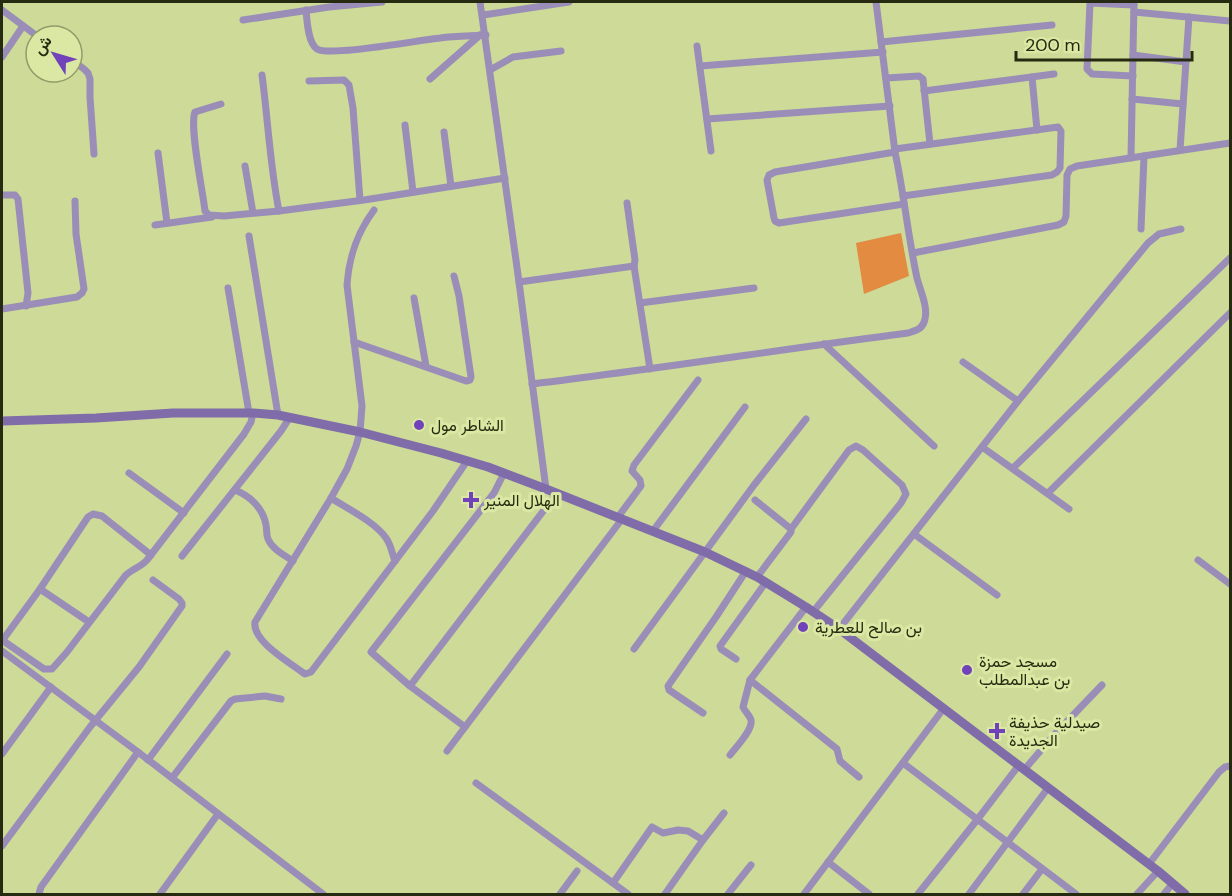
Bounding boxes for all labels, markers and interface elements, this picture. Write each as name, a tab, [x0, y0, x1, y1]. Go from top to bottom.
north arrow	[24, 24, 84, 84]
scale bar	[1016, 24, 1192, 62]
text: ش	[28, 31, 57, 59]
text: 200 m	[1025, 33, 1081, 57]
place label: الشاطر مول	[431, 415, 504, 436]
marker: الشاطر مول	[412, 418, 426, 432]
place label: الهلال المنير	[483, 490, 560, 511]
marker: الهلال المنير	[462, 491, 480, 509]
place label: بن صالح للعطرية	[815, 617, 922, 639]
marker: بن صالح للعطرية	[796, 620, 810, 634]
place label: مسجد حمزة بن عبدالمطلب	[979, 651, 1070, 690]
marker: مسجد حمزة بن عبدالمطلب	[960, 663, 974, 677]
place label: صيدلية حذيفة الجديدة	[1009, 712, 1100, 751]
marker: صيدلية حذيفة الجديدة	[990, 724, 1004, 738]

